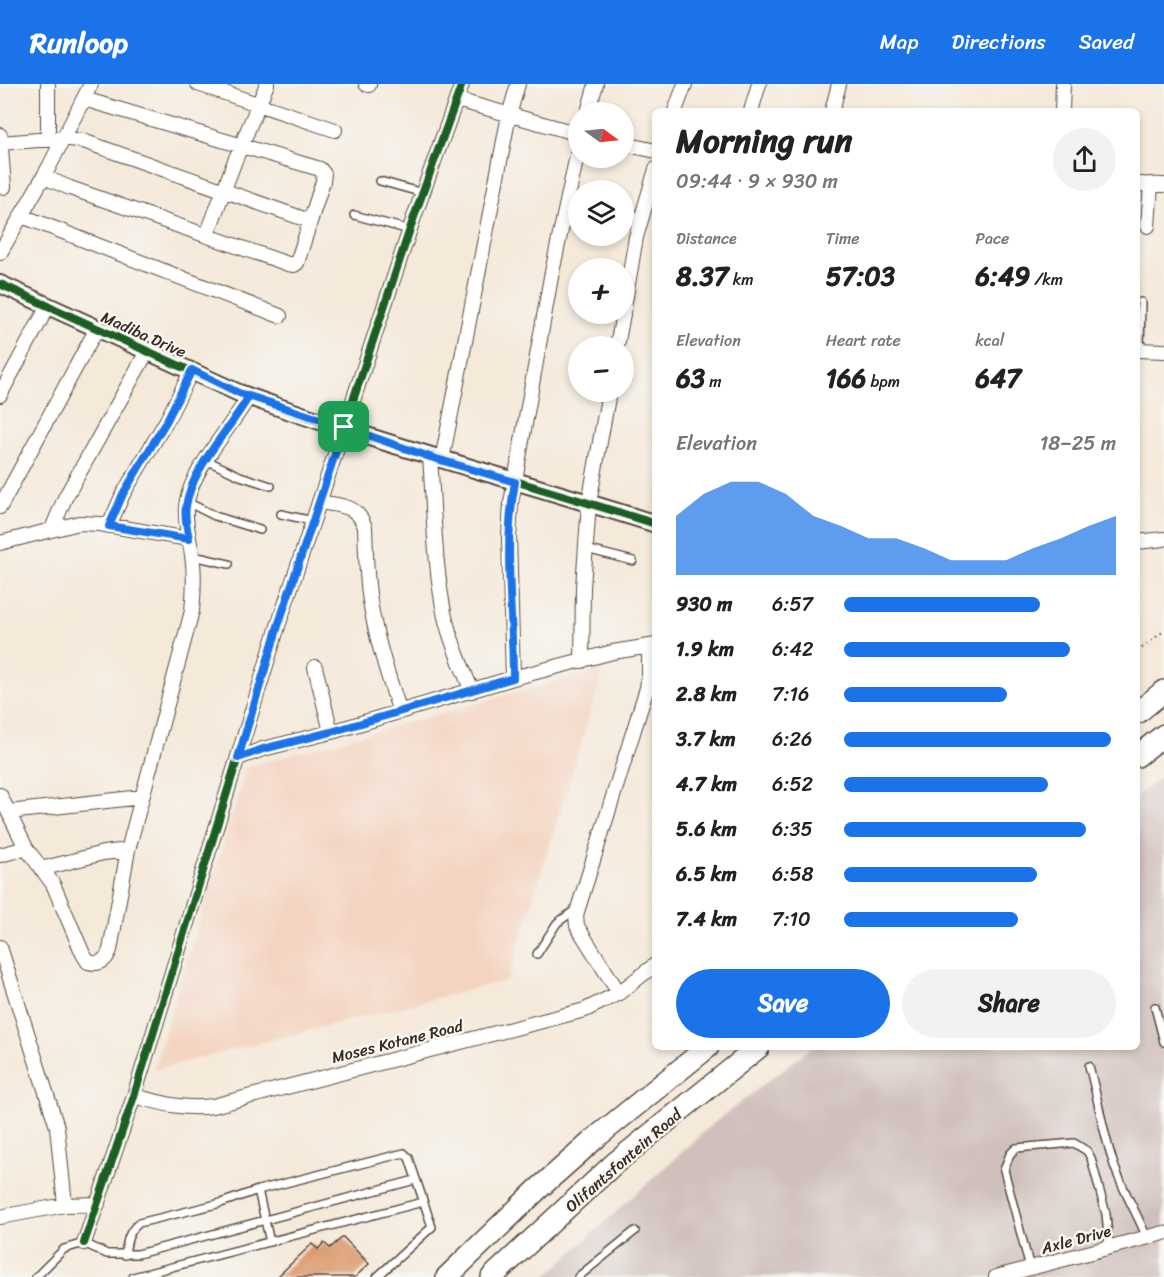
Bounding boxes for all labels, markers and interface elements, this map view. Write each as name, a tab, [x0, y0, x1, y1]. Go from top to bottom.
text: Runloop	[30, 18, 128, 67]
text: Map	[880, 23, 918, 61]
text: Directions	[951, 23, 1046, 61]
text: Saved	[1079, 23, 1134, 61]
north arrow	[568, 102, 634, 168]
map controls	[568, 102, 634, 402]
text: Morning run	[676, 112, 852, 170]
button: share	[1053, 128, 1116, 191]
text: 09:44 · 9 × 930 m	[676, 164, 838, 199]
button: layers	[568, 180, 634, 246]
text: Distance	[676, 224, 737, 253]
text: Time	[826, 224, 859, 253]
text: Pace	[975, 224, 1009, 253]
text: 8.37	[676, 253, 729, 299]
text: 57:03	[826, 253, 895, 299]
text: 6:49	[975, 253, 1030, 299]
button: +	[568, 258, 634, 324]
text: km	[729, 265, 754, 294]
text: /km	[1030, 265, 1063, 294]
street label: Madiba Drive	[96, 303, 191, 366]
text: Elevation	[676, 326, 741, 355]
text: Heart rate	[826, 326, 901, 355]
text: kcal	[975, 326, 1004, 355]
button: −	[568, 336, 634, 402]
text: 63	[676, 355, 705, 401]
text: 166	[826, 355, 866, 401]
text: 647	[975, 355, 1021, 401]
text: m	[705, 367, 722, 396]
text: bpm	[866, 367, 900, 396]
pin	[318, 401, 369, 452]
icon: arrive	[327, 410, 360, 443]
text: Elevation	[676, 426, 757, 461]
text: 18–25 m	[1040, 426, 1116, 461]
text: 930 m	[676, 587, 732, 622]
text: 6:57	[772, 587, 813, 622]
text: 1.9 km	[676, 632, 734, 667]
text: 6:42	[772, 632, 813, 667]
text: 2.8 km	[676, 677, 737, 712]
text: 7:16	[772, 677, 809, 712]
text: 3.7 km	[676, 722, 736, 757]
text: 6:26	[772, 722, 812, 757]
text: 4.7 km	[676, 767, 737, 802]
text: 6:52	[772, 767, 813, 802]
text: 5.6 km	[676, 812, 737, 847]
text: 6:35	[772, 812, 813, 847]
text: 6.5 km	[676, 857, 737, 892]
text: 6:58	[772, 857, 814, 892]
text: 7.4 km	[676, 902, 737, 937]
text: 7:10	[772, 902, 811, 937]
button: Save	[676, 969, 890, 1038]
button: Share	[902, 969, 1116, 1038]
street label: Moses Kotane Road	[328, 1011, 467, 1072]
street label: Olifantsfontein Road	[558, 1100, 690, 1220]
street label: Axle Drive	[1037, 1216, 1115, 1263]

